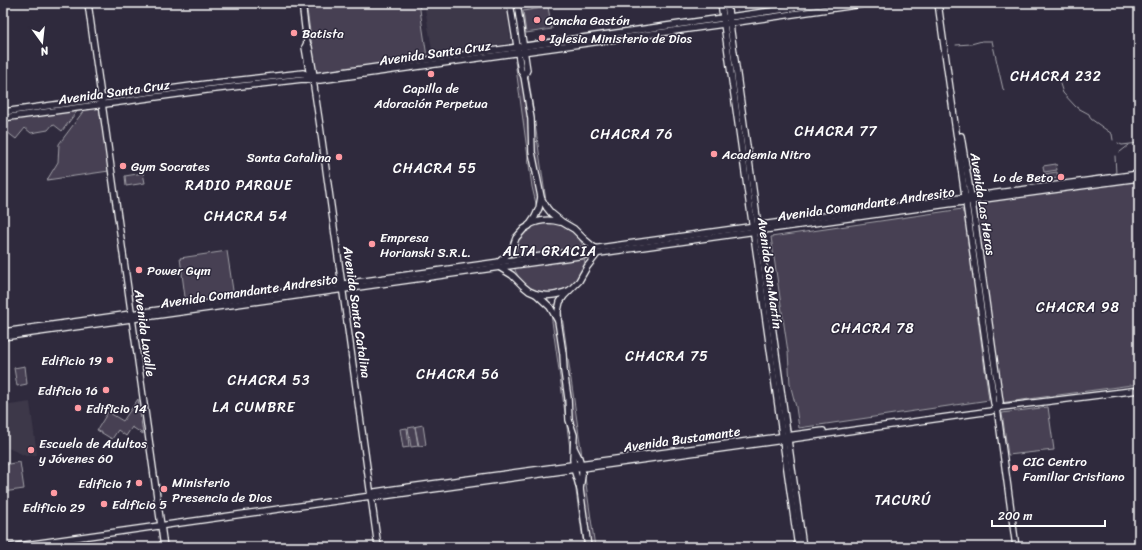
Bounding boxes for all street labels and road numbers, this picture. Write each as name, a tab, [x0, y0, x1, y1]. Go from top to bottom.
street label: Avenida Santa Cruz	[377, 34, 493, 72]
street label: Avenida Santa Cruz	[56, 73, 172, 111]
street label: Avenida Las Heras	[963, 150, 1003, 258]
street label: Avenida Comandante Andresito	[775, 180, 956, 228]
street label: Avenida San Martín	[751, 215, 789, 330]
street label: Avenida Santa Catalina	[336, 243, 378, 380]
street label: Avenida Comandante Andresito	[158, 267, 339, 315]
street label: Avenida Lavalle	[127, 287, 162, 378]
street label: Avenida Bustamante	[621, 419, 742, 459]

